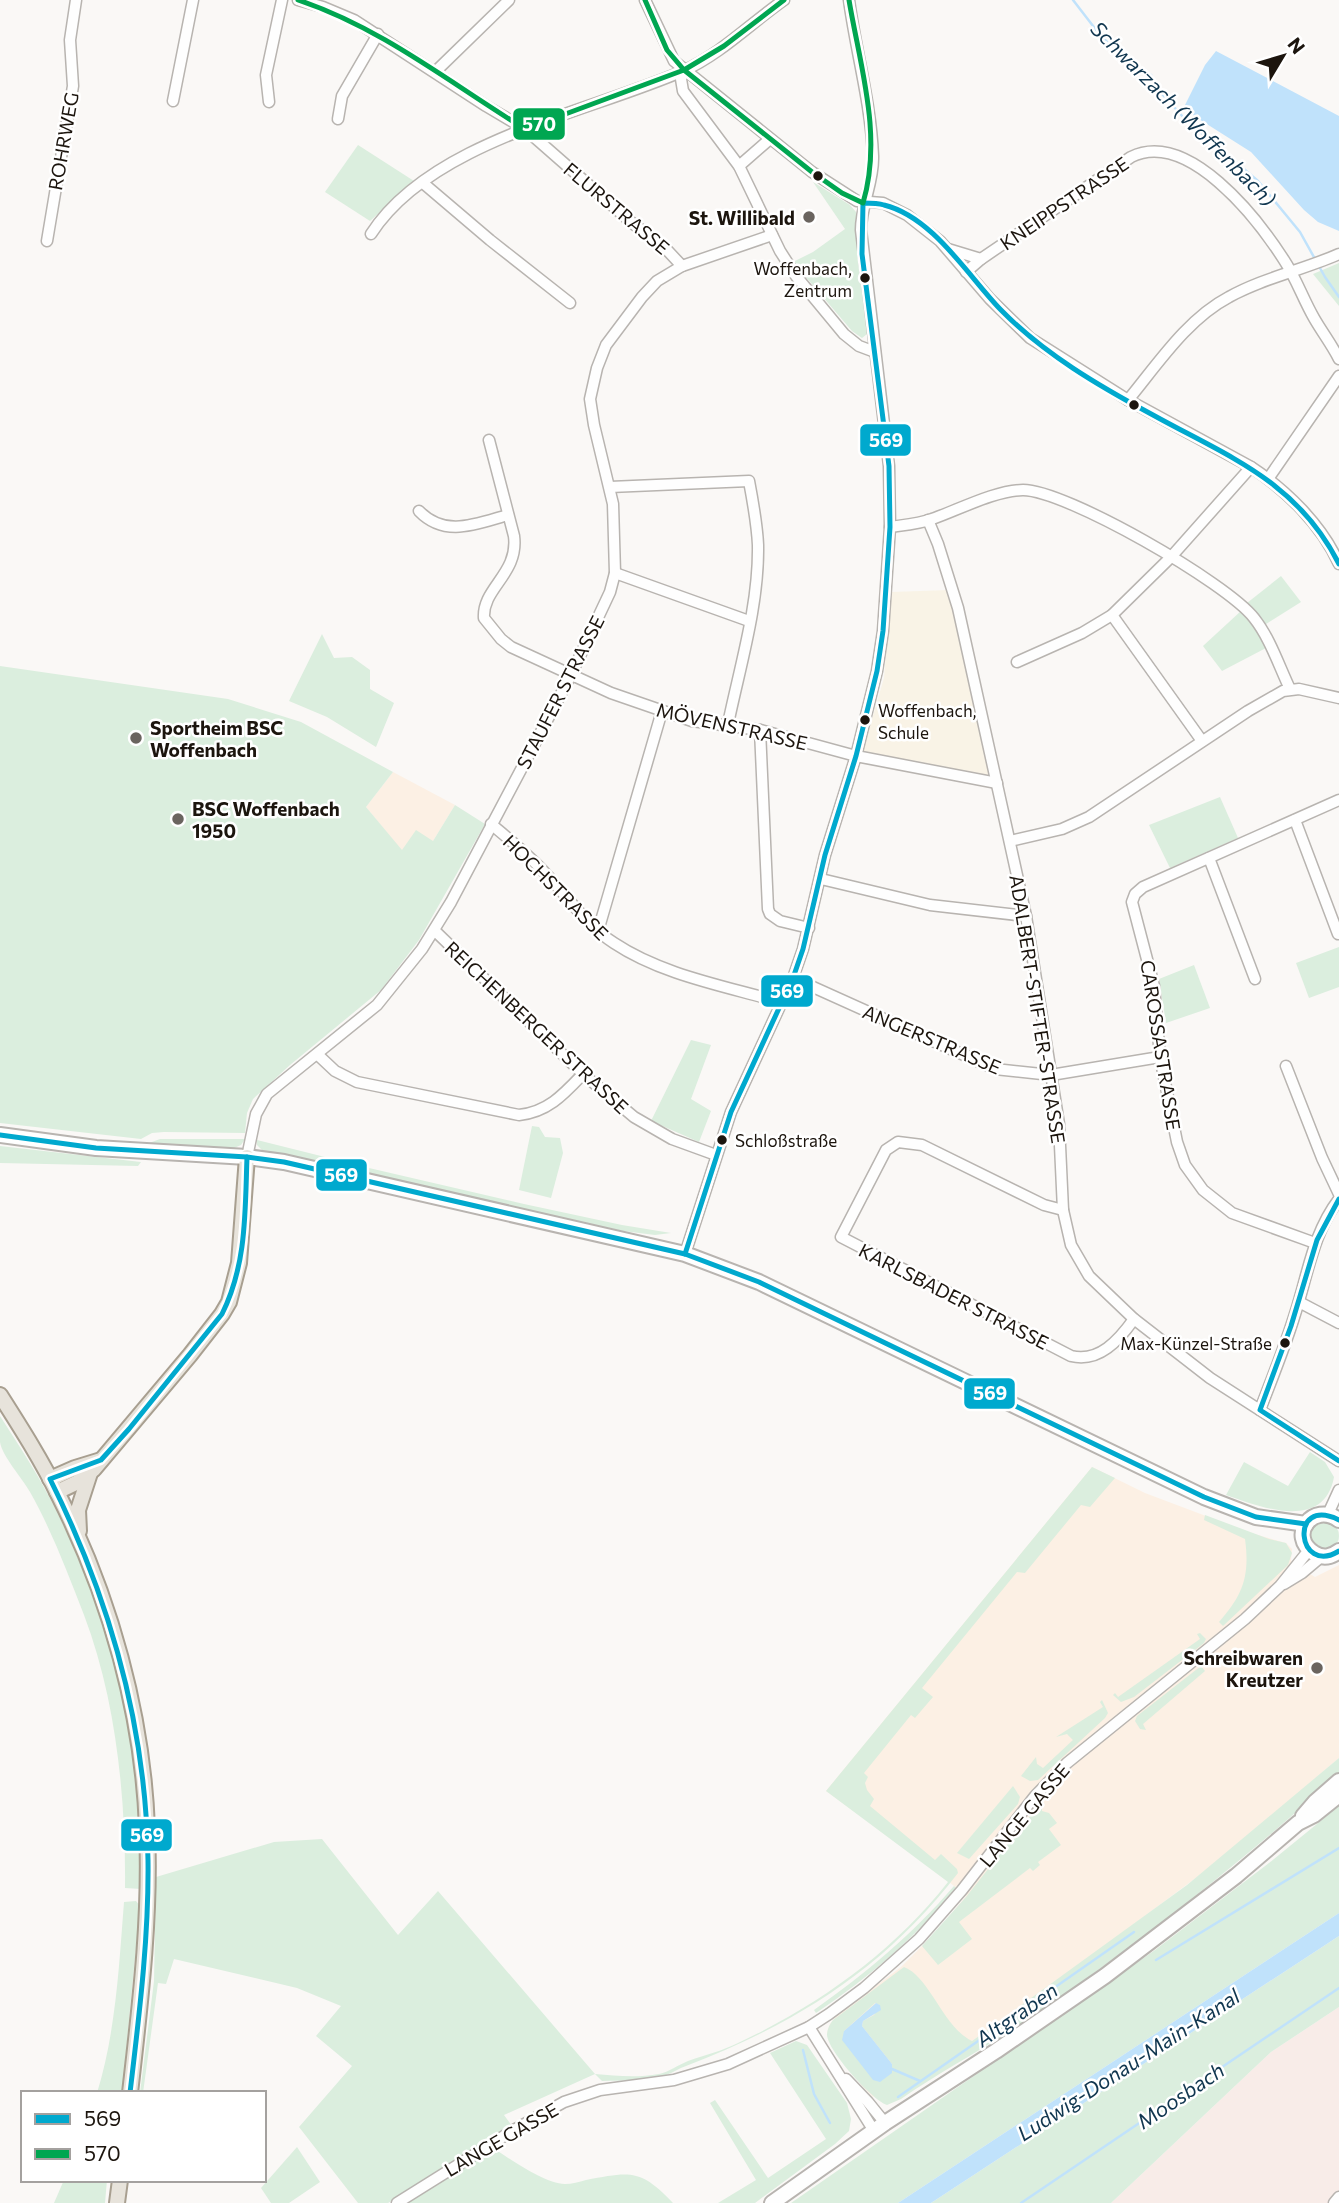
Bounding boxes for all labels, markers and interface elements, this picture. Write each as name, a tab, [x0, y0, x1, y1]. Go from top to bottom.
water label: Schwarzach (Woffenbach)	[1086, 15, 1282, 211]
north arrow	[1248, 21, 1318, 91]
text: N	[1283, 33, 1310, 58]
street label: ROHRWEG	[43, 90, 83, 192]
line badge: 570	[512, 107, 566, 141]
text: 570	[522, 112, 556, 135]
street label: KNEIPPSTRASSE	[995, 152, 1133, 254]
street label: FLURSTRASSE	[560, 157, 674, 259]
unlabelled marker	[811, 169, 825, 183]
place label: St. Willibald	[689, 206, 795, 229]
marker: St. Willibald	[801, 209, 817, 225]
place label: Woffenbach, Zentrum	[753, 258, 852, 301]
marker: Woffenbach, Zentrum	[858, 271, 872, 285]
unlabelled marker	[1127, 398, 1141, 412]
line badge: 569	[859, 423, 912, 457]
text: 569	[869, 428, 903, 451]
street label: STAUFER STRASSE	[511, 612, 609, 772]
street label: MÖVENSTRASSE	[654, 697, 810, 755]
place label: Woffenbach, Schule	[878, 700, 977, 743]
marker: Woffenbach, Schule	[858, 713, 872, 727]
place label: Sportheim BSC Woffenbach	[150, 716, 283, 761]
marker: Sportheim BSC Woffenbach	[128, 730, 144, 746]
place label: BSC Woffenbach 1950	[192, 797, 340, 842]
marker: BSC Woffenbach 1950	[170, 811, 186, 827]
street label: HOCHSTRASSE	[499, 830, 613, 944]
street label: ADALBERT-STIFTER-STRASSE	[1005, 873, 1071, 1145]
street label: REICHENBERGER STRASSE	[441, 936, 633, 1118]
street label: CAROSSASTRASSE	[1136, 958, 1186, 1132]
line badge: 569	[760, 974, 814, 1008]
text: 569	[770, 979, 804, 1002]
street label: ANGERSTRASSE	[859, 1000, 1005, 1078]
place label: Schloßstraße	[735, 1130, 837, 1151]
marker: Schloßstraße	[715, 1133, 729, 1147]
line badge: 569	[315, 1158, 368, 1192]
text: 569	[324, 1163, 358, 1186]
street label: KARLSBADER STRASSE	[855, 1238, 1053, 1354]
place label: Max-Künzel-Straße	[1120, 1333, 1272, 1354]
marker: Max-Künzel-Straße	[1278, 1336, 1292, 1350]
line badge: 569	[963, 1377, 1016, 1410]
text: 569	[973, 1381, 1007, 1404]
place label: Schreibwaren Kreutzer	[1183, 1646, 1303, 1691]
marker: Schreibwaren Kreutzer	[1309, 1660, 1325, 1676]
street label: LANGE GASSE	[974, 1759, 1074, 1871]
line badge: 569	[120, 1818, 173, 1852]
text: 569	[130, 1823, 164, 1846]
water label: Altgraben	[969, 1977, 1062, 2052]
water label: Ludwig-Donau-Main-Kanal	[1012, 1982, 1244, 2145]
water label: Moosbach	[1131, 2057, 1229, 2133]
legend	[21, 2091, 266, 2182]
street label: LANGE GASSE	[440, 2097, 562, 2181]
text: 569	[84, 2105, 121, 2130]
text: 570	[84, 2140, 121, 2165]

